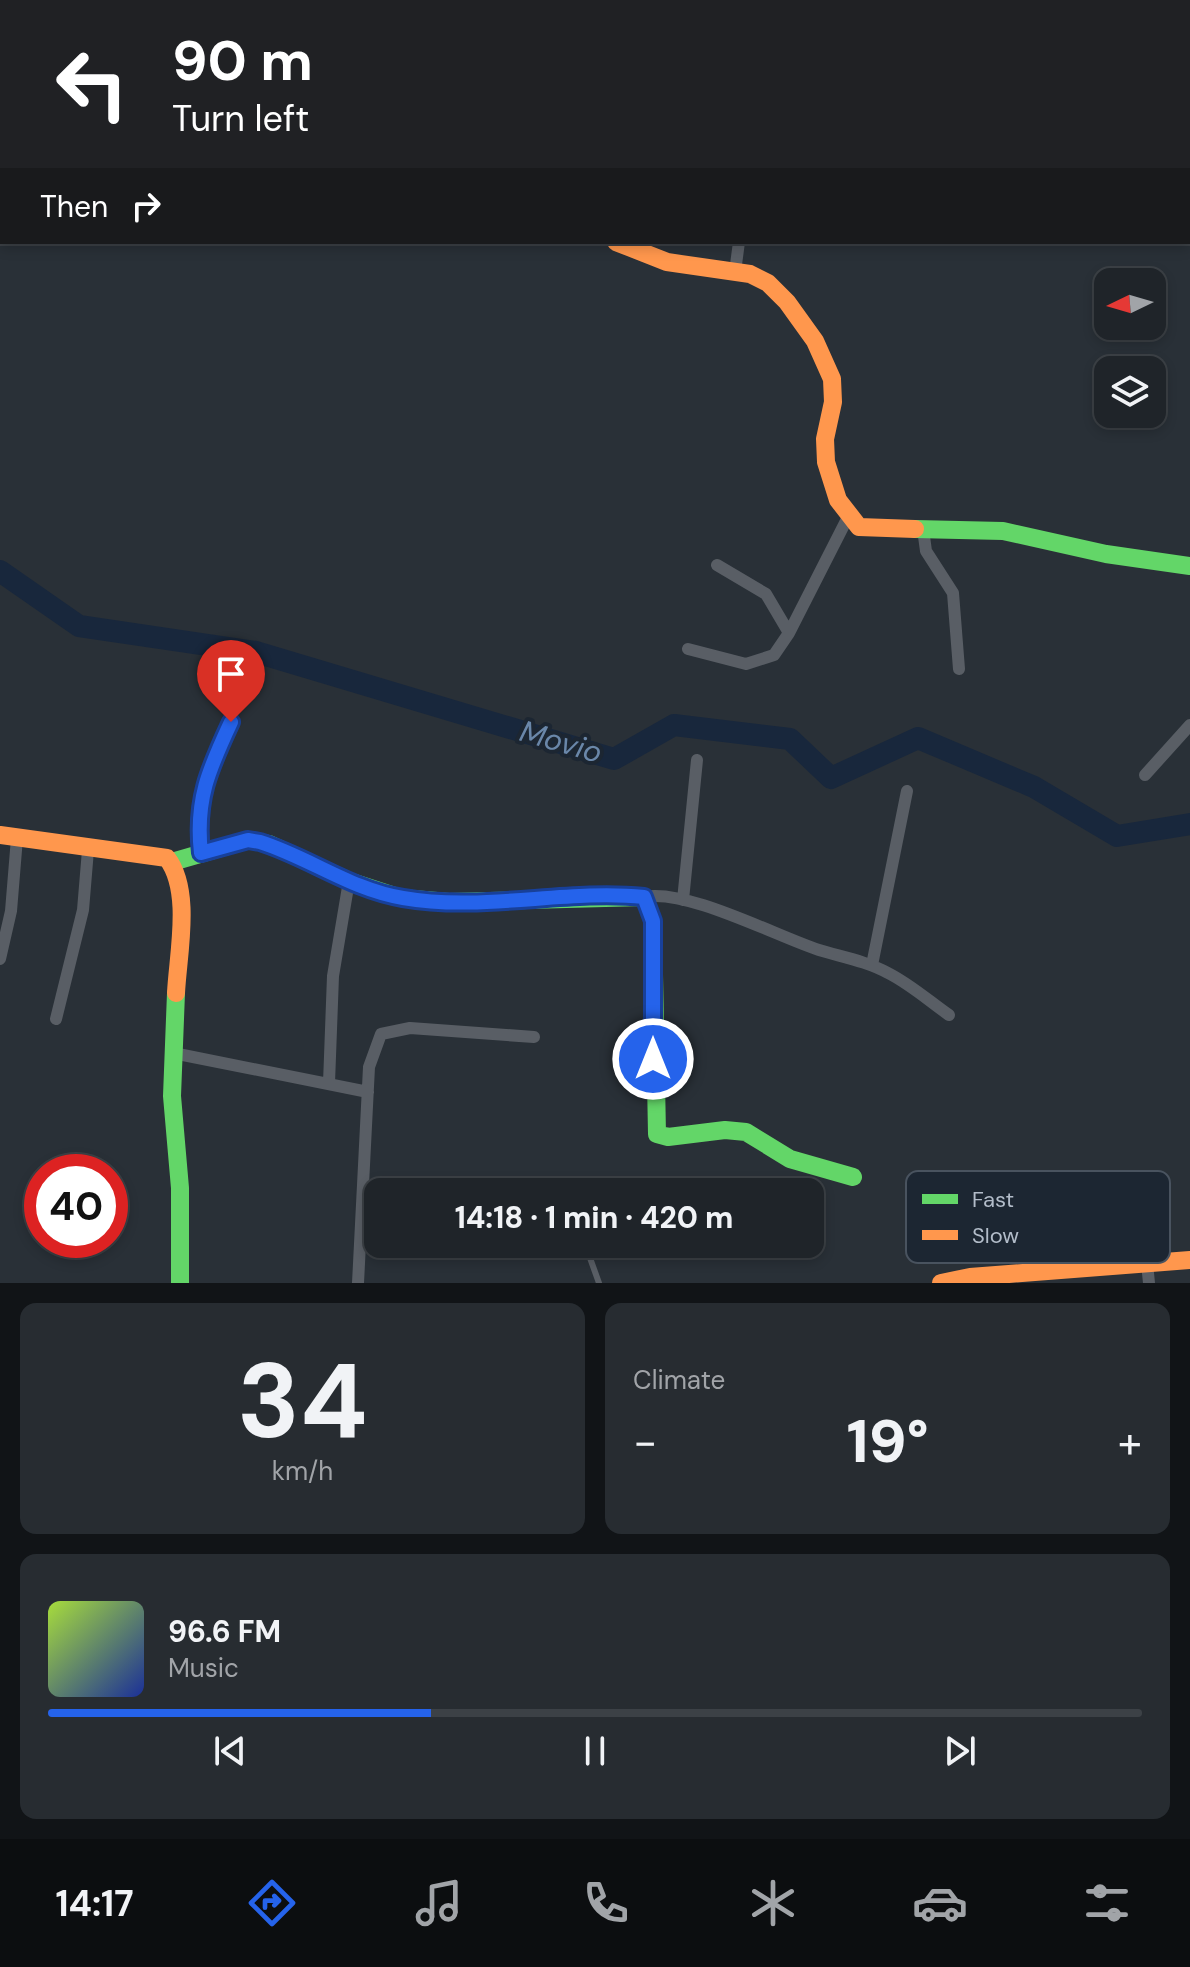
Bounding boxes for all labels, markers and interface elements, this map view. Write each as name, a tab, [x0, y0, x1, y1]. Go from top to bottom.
text: 90 m	[172, 24, 313, 97]
icon: left	[40, 32, 144, 136]
text: Turn left	[172, 95, 309, 142]
icon: right	[124, 184, 168, 228]
text: Then	[40, 187, 108, 226]
north arrow	[1094, 268, 1166, 340]
map controls	[1094, 268, 1166, 428]
button: layers	[1094, 356, 1166, 428]
pin	[197, 640, 265, 722]
icon: arrive	[209, 652, 253, 696]
water label: Movio	[516, 711, 607, 772]
position arrow	[611, 1017, 695, 1101]
speed limit sign: 40	[24, 1154, 128, 1258]
legend	[906, 1171, 1170, 1263]
text: Fast	[972, 1185, 1014, 1214]
text: 14:18 · 1 min · 420 m	[455, 1198, 733, 1237]
text: Slow	[972, 1221, 1019, 1250]
text: 34	[237, 1334, 368, 1469]
text: Climate	[633, 1363, 725, 1397]
text: 19°	[846, 1402, 929, 1481]
text: −	[633, 1413, 657, 1471]
text: +	[1118, 1413, 1142, 1471]
text: km/h	[272, 1454, 333, 1488]
text: 96.6 FM	[168, 1612, 281, 1651]
text: Music	[168, 1651, 239, 1685]
icon: previous	[208, 1729, 252, 1773]
icon: pause	[573, 1729, 617, 1773]
icon: next	[938, 1729, 982, 1773]
icon: directions	[244, 1875, 300, 1931]
icon: music	[411, 1875, 467, 1931]
icon: phone	[578, 1875, 634, 1931]
icon: climate	[745, 1875, 801, 1931]
icon: car	[912, 1875, 968, 1931]
icon: filters	[1079, 1875, 1135, 1931]
text: 14:17	[55, 1880, 134, 1927]

